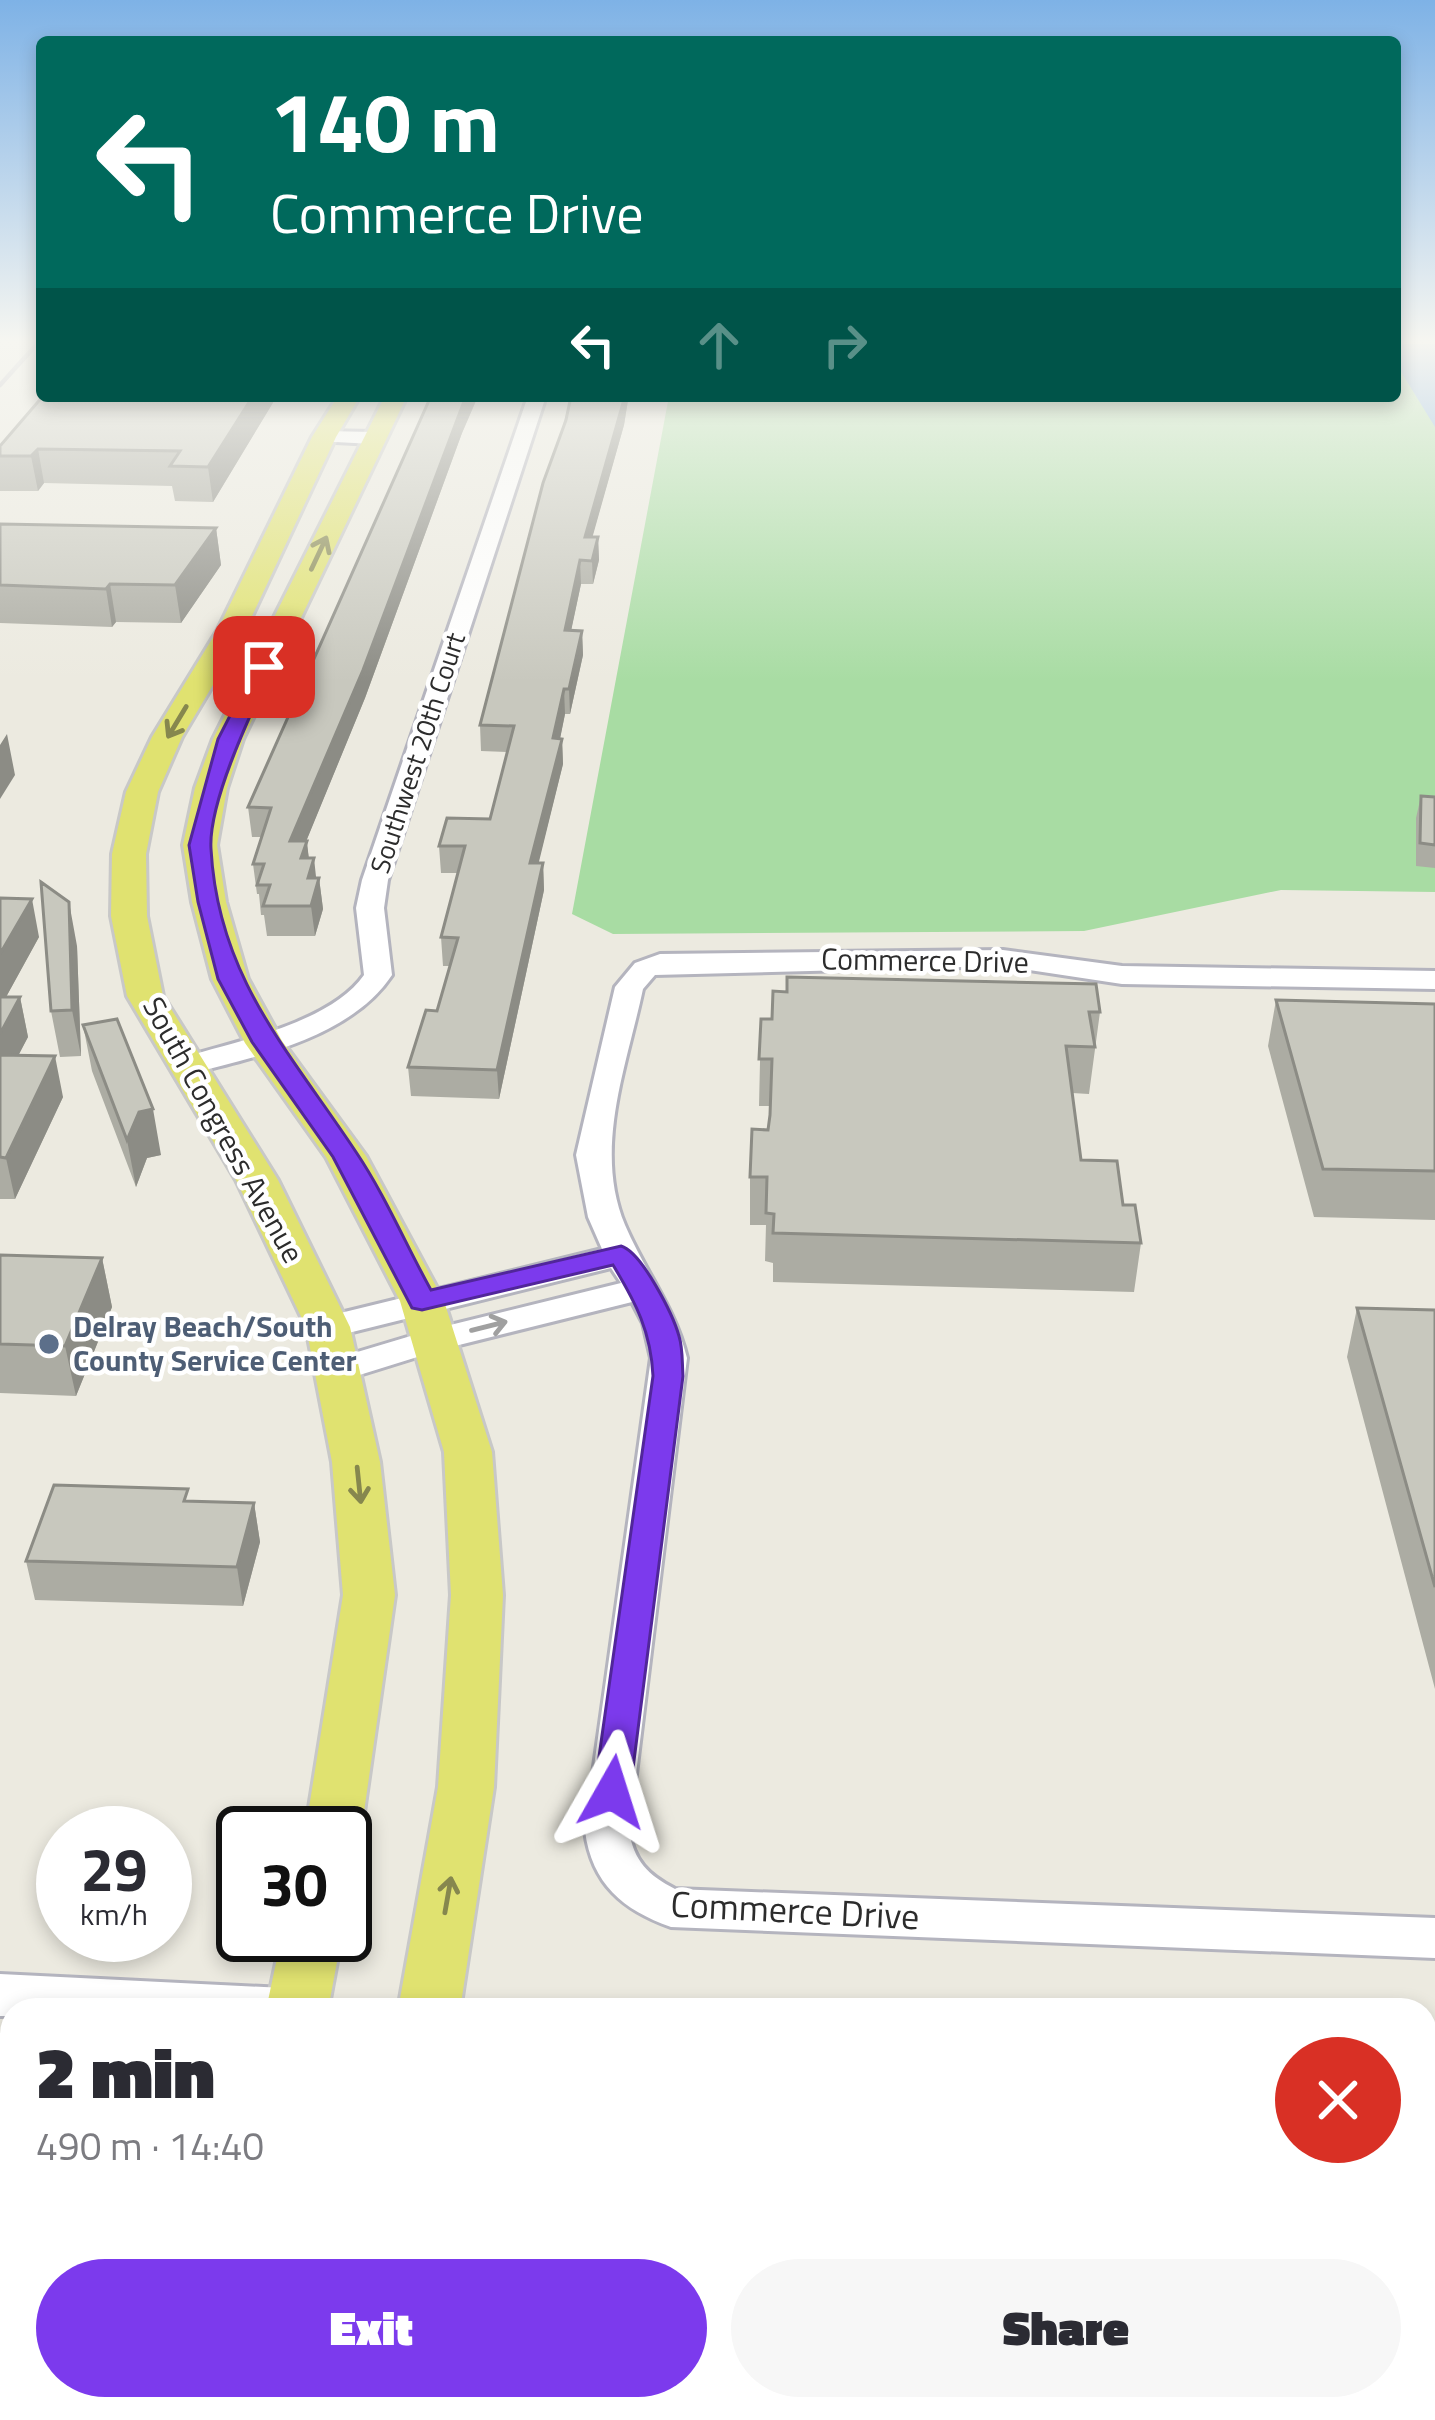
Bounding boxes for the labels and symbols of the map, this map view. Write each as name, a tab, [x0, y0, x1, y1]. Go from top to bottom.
one-way arrow	[309, 536, 331, 572]
pin	[213, 616, 315, 718]
street label: Southwest 20th Court	[358, 626, 475, 878]
one-way arrow	[164, 704, 188, 739]
street label: Commerce Drive	[821, 935, 1029, 985]
street label: South Congress Avenue	[131, 988, 316, 1271]
place label: Delray Beach/South County Service Center	[73, 1303, 357, 1383]
one-way arrow	[470, 1314, 508, 1336]
marker: Delray Beach/South County Service Center	[36, 1331, 62, 1357]
one-way arrow	[348, 1465, 370, 1504]
position arrow	[549, 1729, 675, 1855]
speed limit sign: 30	[216, 1806, 372, 1962]
one-way arrow	[437, 1876, 460, 1915]
street label: Commerce Drive	[669, 1876, 921, 1943]

